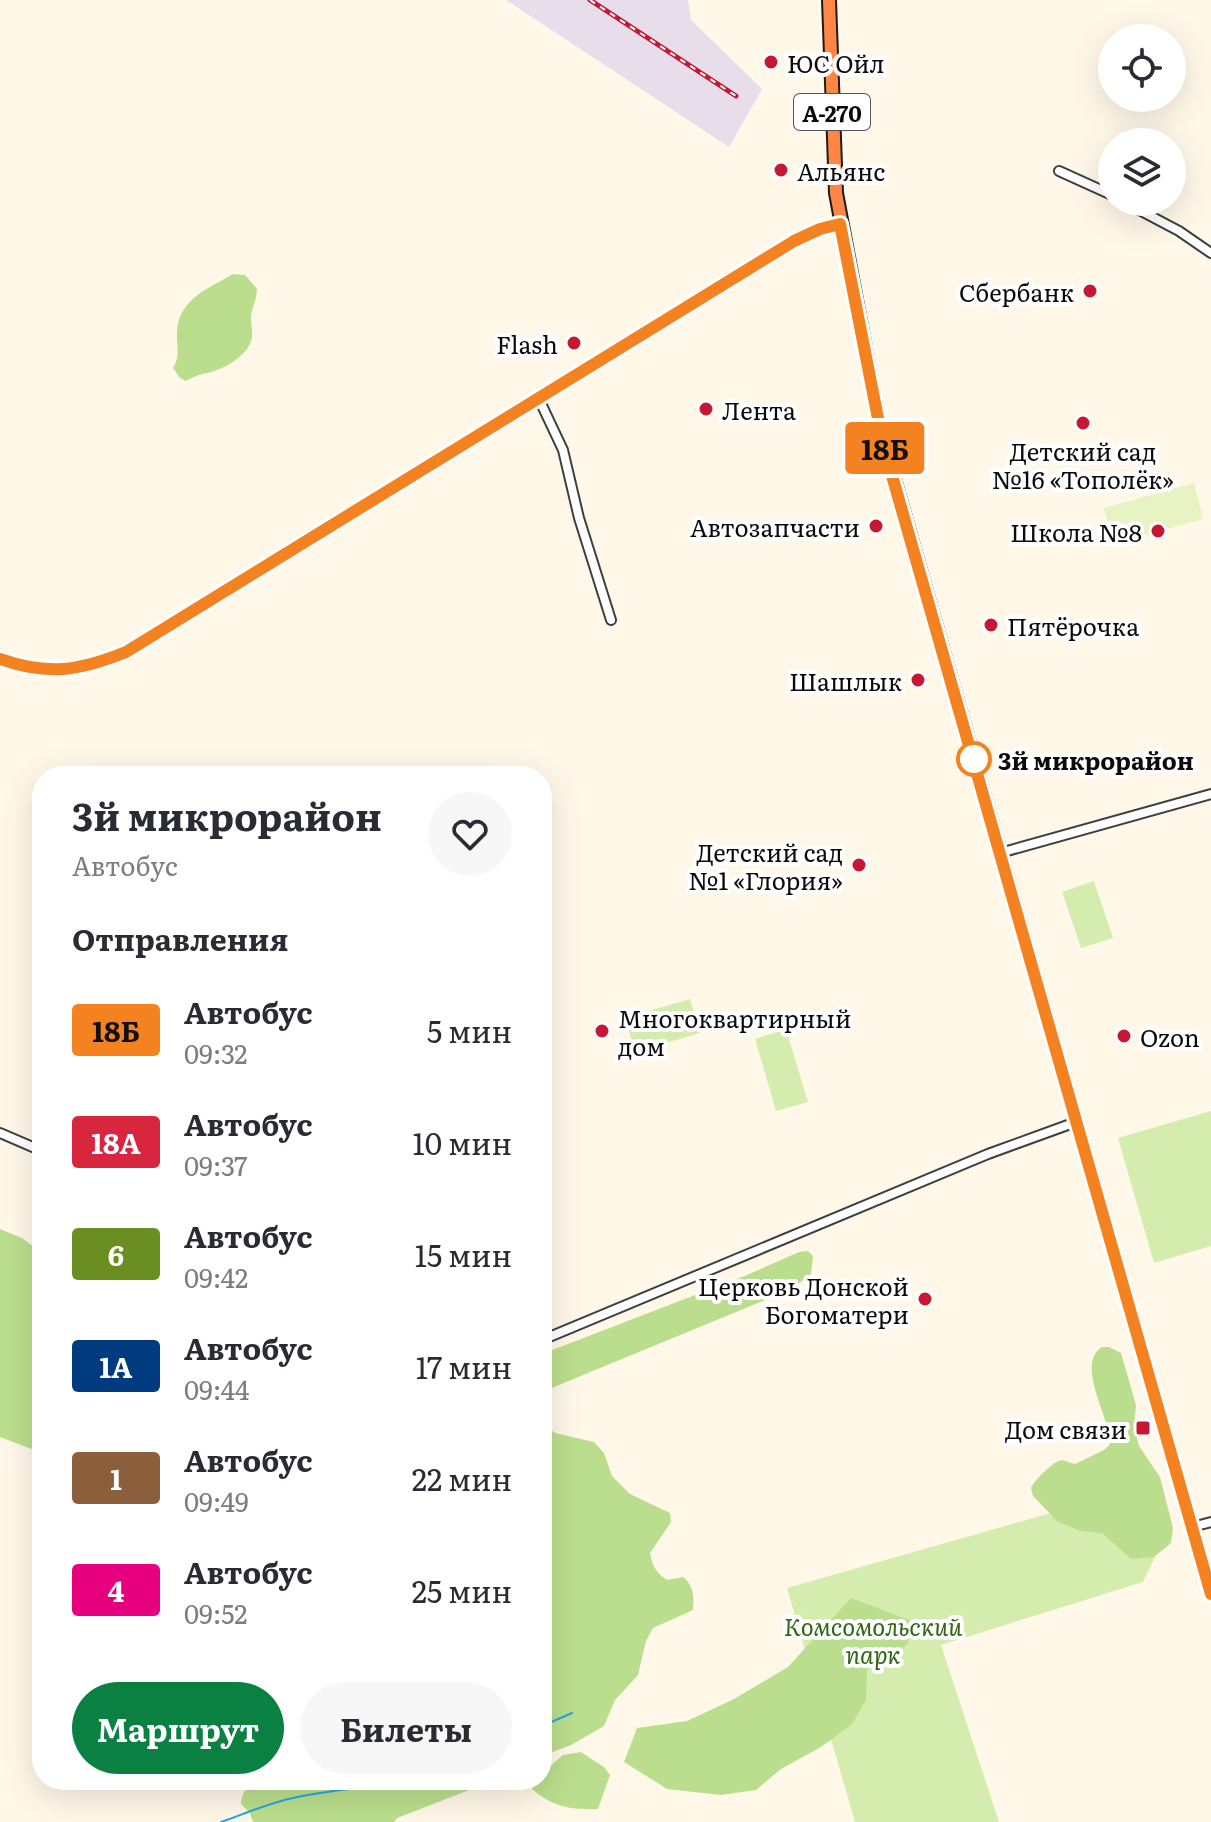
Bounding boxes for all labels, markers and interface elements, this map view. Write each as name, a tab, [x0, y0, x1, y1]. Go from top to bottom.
map controls	[1098, 24, 1186, 216]
button: locate	[1098, 24, 1186, 112]
place label: ЮC Ойл	[787, 45, 885, 80]
marker: ЮC Ойл	[762, 53, 780, 71]
road number: А-270	[794, 94, 870, 130]
button: layers	[1098, 128, 1186, 216]
place label: Альянс	[797, 153, 885, 188]
marker: Альянс	[772, 161, 790, 179]
place label: Сбербанк	[959, 274, 1074, 309]
marker: Сбербанк	[1081, 282, 1099, 300]
place label: Flash	[496, 326, 558, 361]
marker: Flash	[565, 334, 583, 352]
place label: Лента	[722, 392, 796, 427]
marker: Лента	[697, 400, 715, 418]
marker: Детский сад №16 «Тополёк»	[1074, 414, 1092, 432]
line badge: 18Б	[839, 422, 931, 474]
text: 18Б	[861, 427, 909, 469]
place label: Детский сад №16 «Тополёк»	[992, 433, 1174, 496]
place label: Автозапчасти	[690, 509, 860, 544]
place label: Школа №8	[1010, 514, 1142, 549]
marker: Автозапчасти	[867, 517, 885, 535]
marker: Школа №8	[1149, 522, 1167, 540]
place label: Пятёрочка	[1007, 608, 1139, 643]
marker: Пятёрочка	[982, 616, 1000, 634]
place label: Шашлык	[789, 663, 902, 698]
marker: Шашлык	[909, 671, 927, 689]
marker: 3й микрорайон	[957, 742, 991, 776]
place label: 3й микрорайон	[998, 742, 1194, 777]
text: 3й микрорайон	[72, 786, 382, 843]
button: heart	[428, 792, 512, 876]
place label: Детский сад №1 «Глория»	[688, 834, 843, 897]
text: Автобус	[72, 845, 178, 884]
marker: Детский сад №1 «Глория»	[850, 856, 868, 874]
text: Отправления	[72, 916, 288, 960]
text: Автобус	[184, 989, 313, 1033]
place label: Многоквартирный дом	[618, 1000, 851, 1063]
text: 5 мин	[427, 1008, 512, 1052]
text: 18Б	[92, 1009, 140, 1051]
place label: Ozon	[1140, 1019, 1200, 1054]
marker: Многоквартирный дом	[593, 1022, 611, 1040]
marker: Ozon	[1115, 1027, 1133, 1045]
text: 09:32	[184, 1033, 248, 1072]
text: Автобус	[184, 1101, 313, 1145]
text: 10 мин	[413, 1120, 512, 1164]
text: 18А	[91, 1121, 141, 1163]
text: 09:37	[184, 1145, 248, 1184]
text: Автобус	[184, 1213, 313, 1257]
text: 15 мин	[415, 1232, 512, 1276]
text: 6	[108, 1233, 124, 1275]
text: 09:42	[184, 1257, 248, 1296]
place label: Церковь Донской Богоматери	[698, 1268, 909, 1331]
marker: Церковь Донской Богоматери	[916, 1290, 934, 1308]
text: Автобус	[184, 1325, 313, 1369]
text: 17 мин	[416, 1344, 512, 1388]
text: 1А	[100, 1345, 132, 1387]
text: 09:44	[184, 1369, 249, 1408]
place label: Дом связи	[1005, 1411, 1127, 1446]
marker: Дом связи	[1134, 1419, 1152, 1437]
text: Автобус	[184, 1437, 313, 1481]
text: 22 мин	[412, 1456, 512, 1500]
text: 1	[110, 1457, 122, 1499]
text: 09:49	[184, 1481, 249, 1520]
text: Автобус	[184, 1549, 313, 1593]
text: 25 мин	[412, 1568, 512, 1612]
text: 4	[108, 1569, 124, 1611]
text: 09:52	[184, 1593, 247, 1632]
park label: Комсомольский парк	[784, 1608, 963, 1671]
button: Маршрут	[72, 1682, 284, 1774]
button: Билеты	[300, 1682, 512, 1774]

